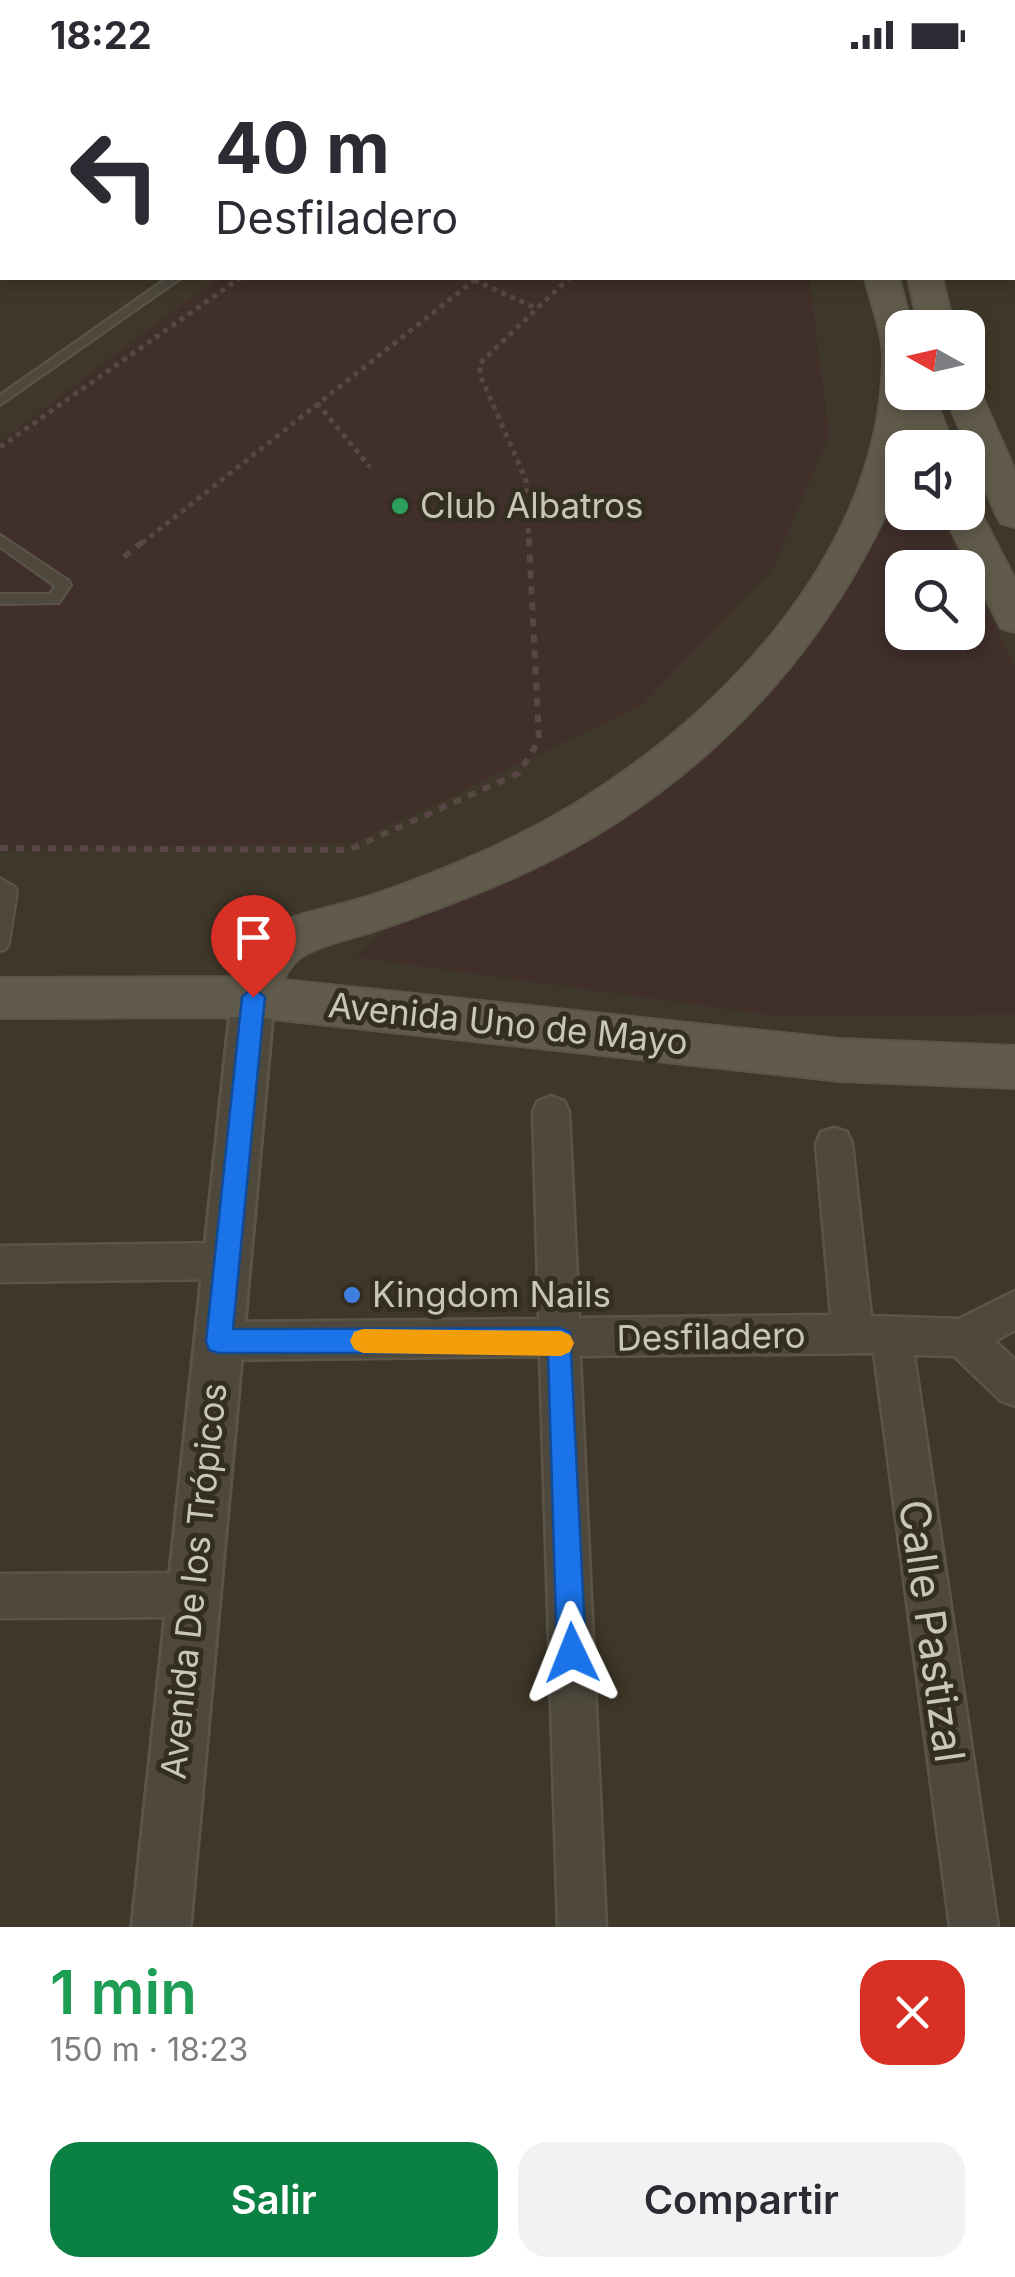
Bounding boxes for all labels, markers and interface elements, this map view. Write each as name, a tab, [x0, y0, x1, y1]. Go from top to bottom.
text: 18:22	[50, 12, 152, 58]
text: 40 m	[215, 105, 390, 190]
icon: left	[50, 110, 180, 240]
text: Desfiladero	[215, 190, 458, 245]
north arrow	[885, 310, 985, 410]
map controls	[885, 310, 985, 650]
button: sound	[885, 430, 985, 530]
place label: Club Albatros	[420, 484, 644, 526]
marker: Club Albatros	[389, 495, 411, 517]
button: search	[885, 550, 985, 650]
pin	[211, 895, 296, 998]
icon: arrive	[226, 910, 281, 965]
street label: Avenida Uno de Mayo	[326, 983, 690, 1063]
place label: Kingdom Nails	[372, 1273, 611, 1315]
marker: Kingdom Nails	[341, 1284, 363, 1306]
street label: Desfiladero	[616, 1313, 806, 1359]
street label: Avenida De los Trópicos	[151, 1381, 235, 1781]
street label: Calle Pastizal	[889, 1496, 976, 1765]
position arrow	[520, 1601, 624, 1705]
text: 1 min	[50, 1956, 197, 2028]
button: close	[860, 1960, 965, 2065]
text: 150 m · 18:23	[50, 2030, 248, 2069]
button: Salir	[50, 2142, 498, 2257]
button: Compartir	[518, 2142, 965, 2257]

